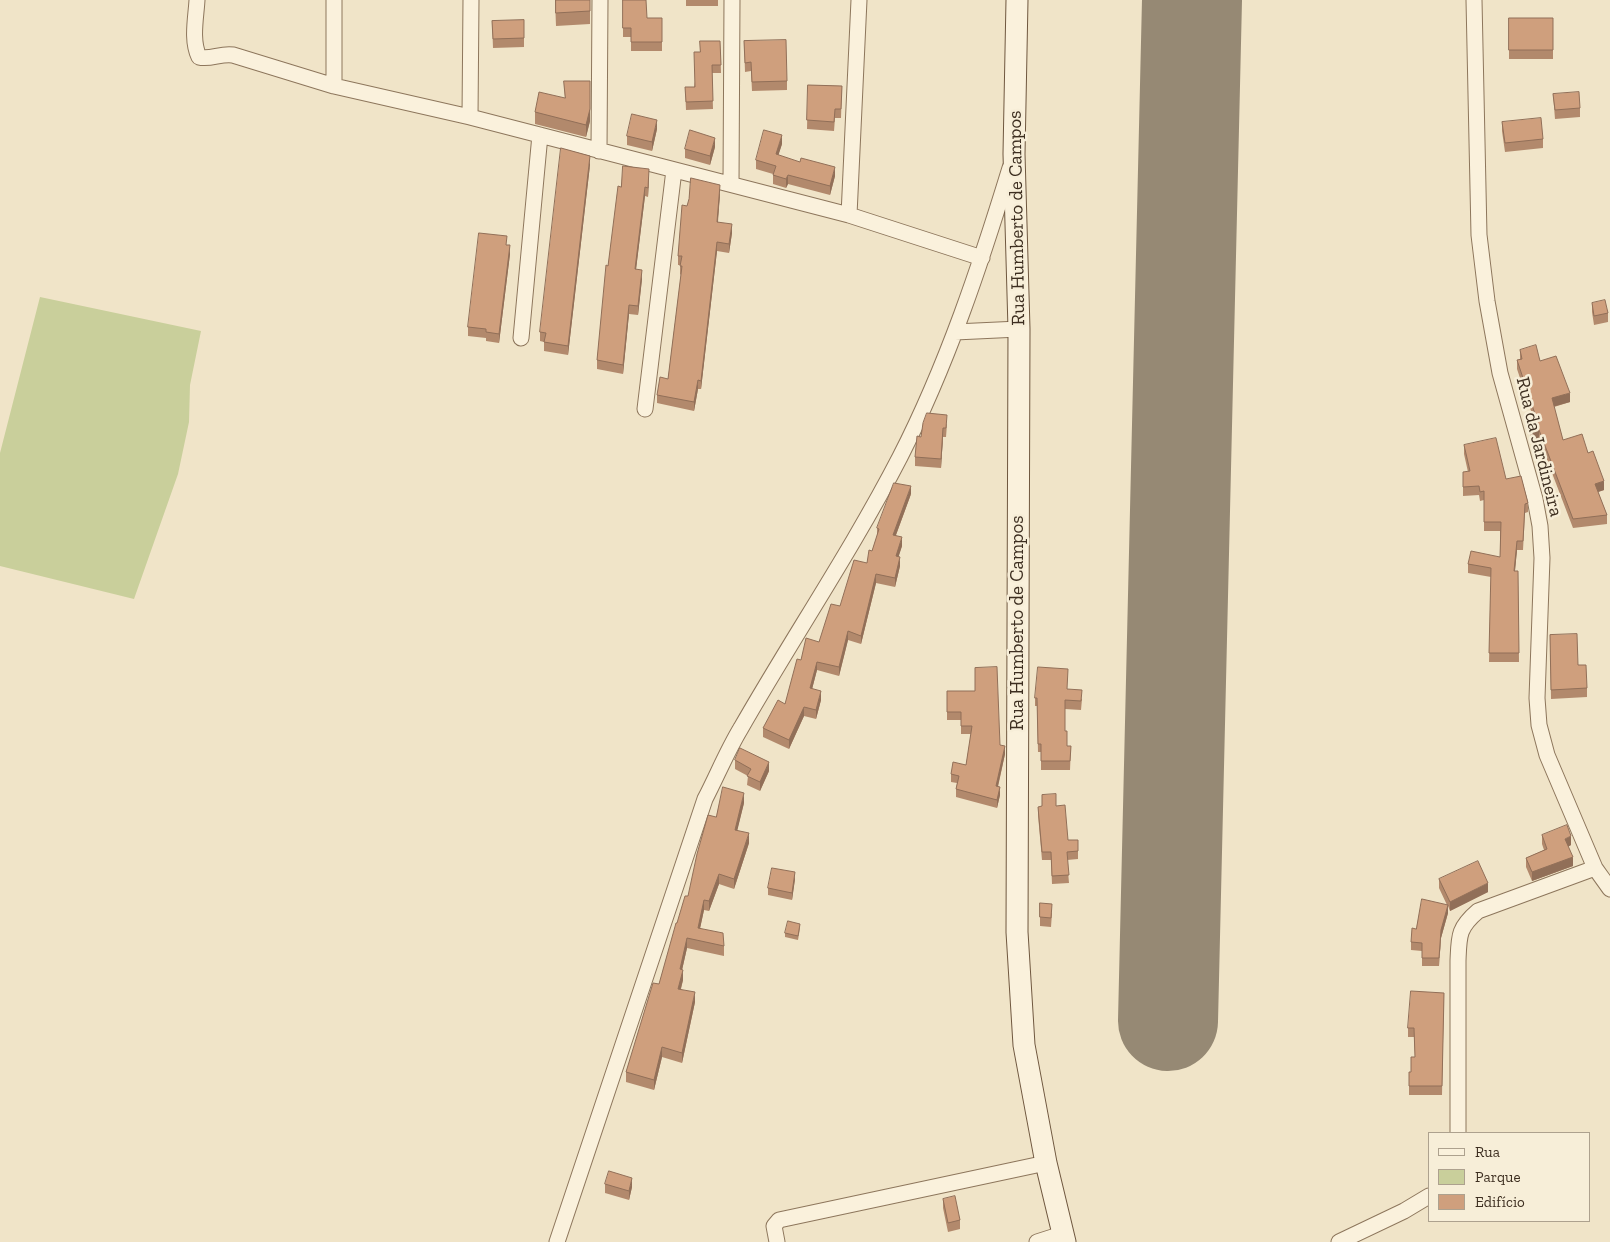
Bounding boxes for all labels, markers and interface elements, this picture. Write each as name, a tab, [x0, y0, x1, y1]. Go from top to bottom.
street label: Rua Humberto de Campos	[1004, 110, 1030, 326]
street label: Rua da Jardineira	[1511, 375, 1567, 519]
street label: Rua Humberto de Campos	[1007, 515, 1029, 731]
legend	[1428, 1132, 1590, 1222]
text: Rua	[1475, 1143, 1500, 1161]
text: Parque	[1475, 1168, 1521, 1186]
text: Edifício	[1475, 1193, 1525, 1211]

